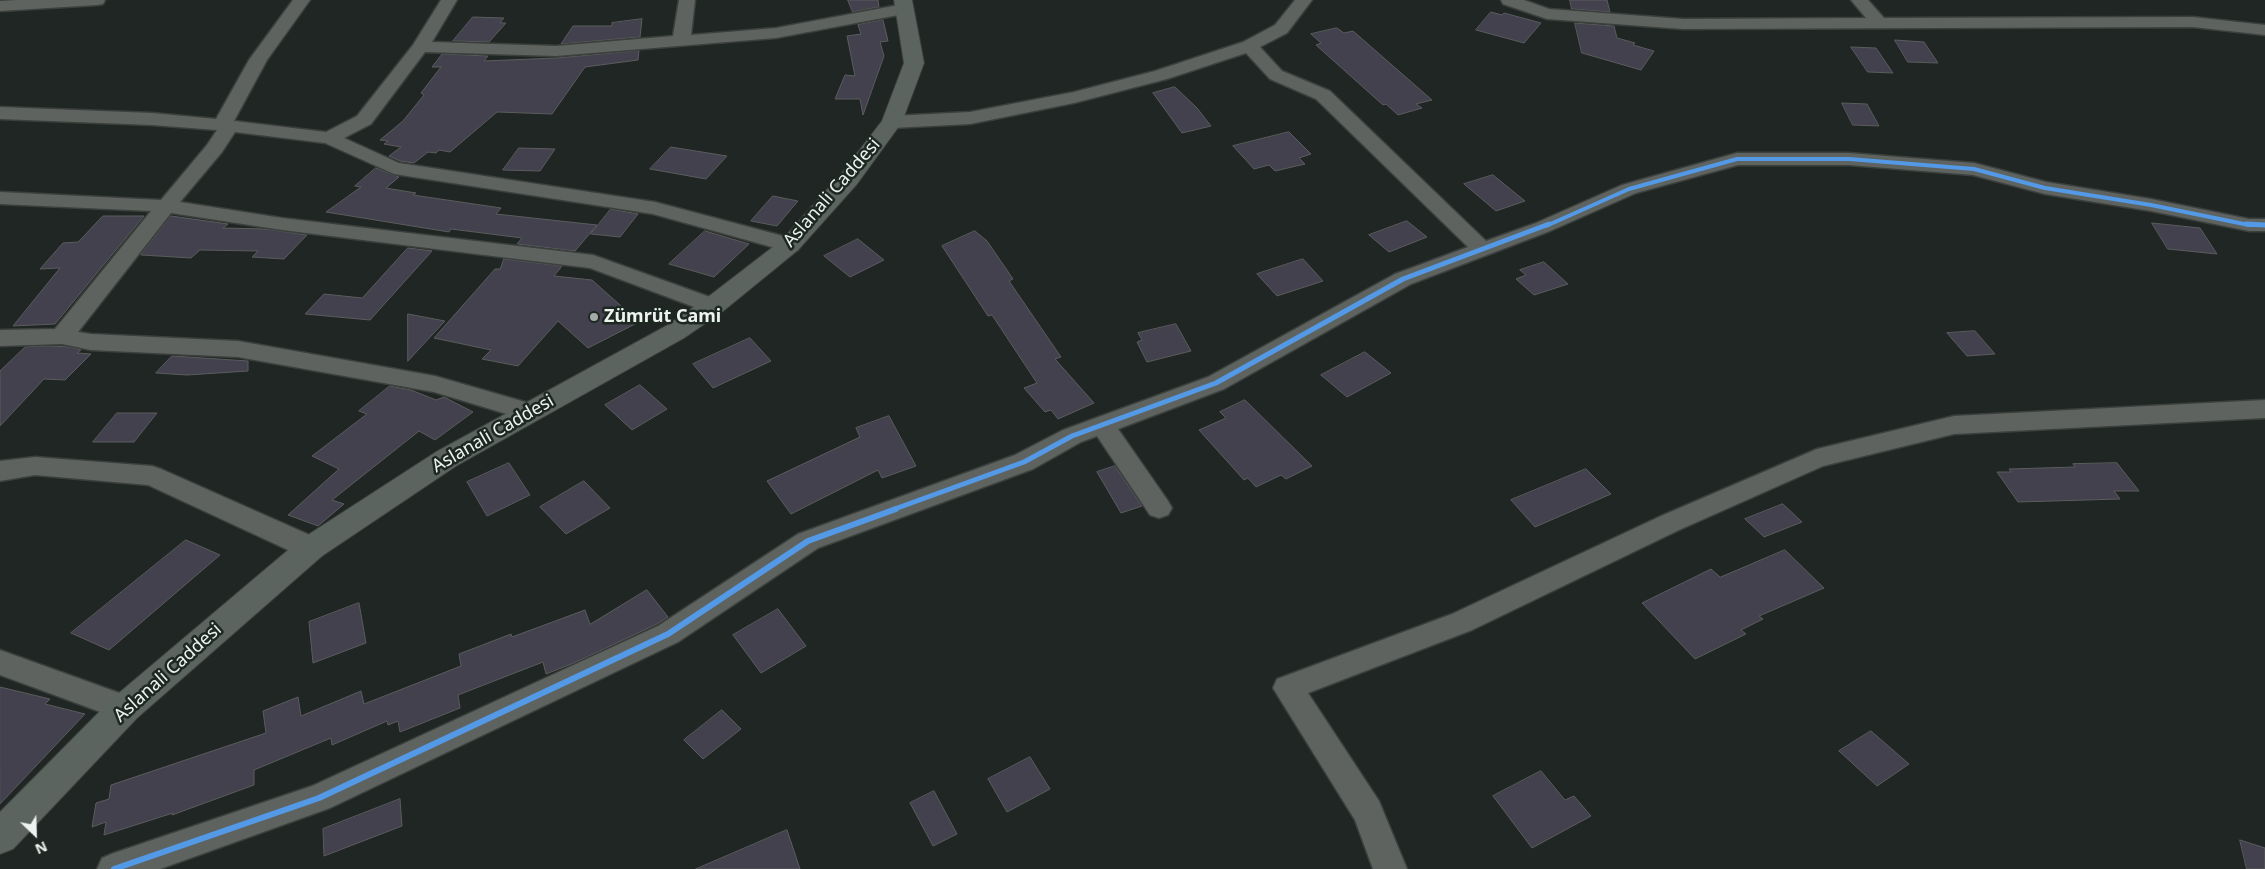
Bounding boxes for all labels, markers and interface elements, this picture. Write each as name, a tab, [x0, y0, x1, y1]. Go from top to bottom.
street label: Aslanali Caddesi	[779, 134, 885, 252]
place label: Zümrüt Cami	[604, 306, 721, 328]
marker: Zümrüt Cami	[588, 311, 600, 323]
street label: Aslanali Caddesi	[428, 390, 558, 478]
street label: Aslanali Caddesi	[110, 619, 226, 727]
north arrow	[10, 809, 60, 859]
text: N	[32, 837, 50, 859]

